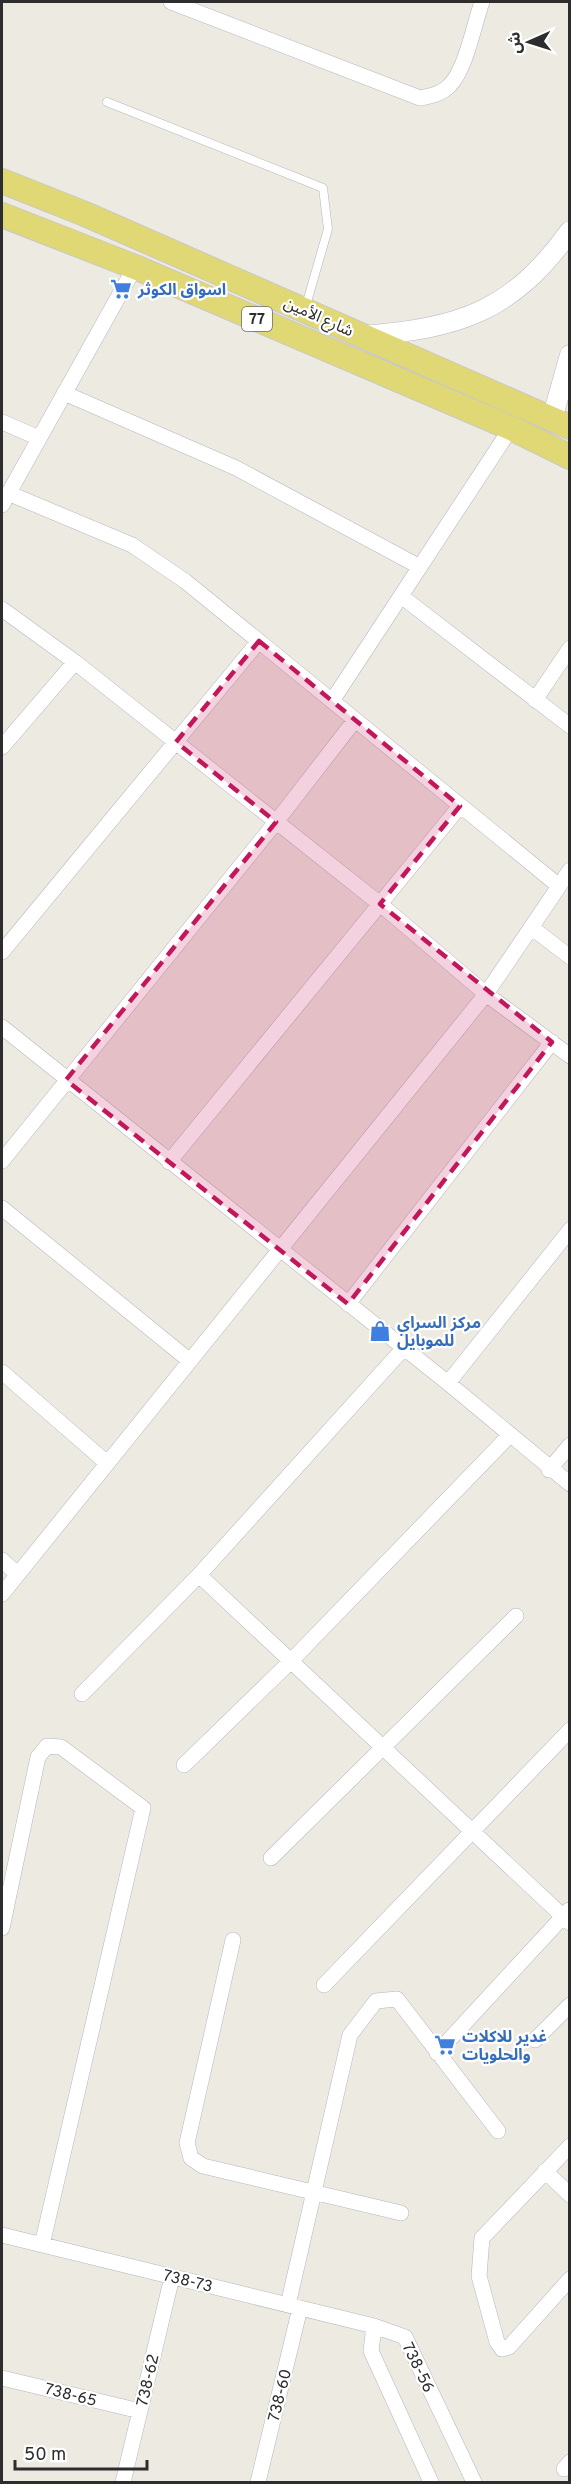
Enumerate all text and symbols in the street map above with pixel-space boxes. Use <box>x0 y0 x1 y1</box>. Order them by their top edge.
north arrow <box>499 12 559 72</box>
text: ش <box>505 31 527 54</box>
supermarket icon: اسواق الكوثر <box>109 277 133 301</box>
place label: اسواق الكوثر <box>137 281 226 301</box>
street label: شارع الأمين <box>280 294 356 343</box>
road number: 77 <box>242 307 272 331</box>
place label: مركز السراي للموبايل <box>397 1314 481 1352</box>
shop icon: مركز السراي للموبايل <box>368 1319 392 1343</box>
place label: غدير للاكلات والحلويات <box>462 2028 547 2066</box>
supermarket icon: غدير للاكلات والحلويات <box>433 2033 457 2057</box>
street label: 738-73 <box>160 2266 215 2298</box>
street label: 738-56 <box>397 2340 438 2396</box>
street label: 738-62 <box>133 2352 165 2409</box>
street label: 738-60 <box>265 2367 297 2424</box>
street label: 738-65 <box>42 2380 99 2412</box>
scale bar <box>15 2433 147 2471</box>
text: 50 m <box>24 2444 66 2467</box>

